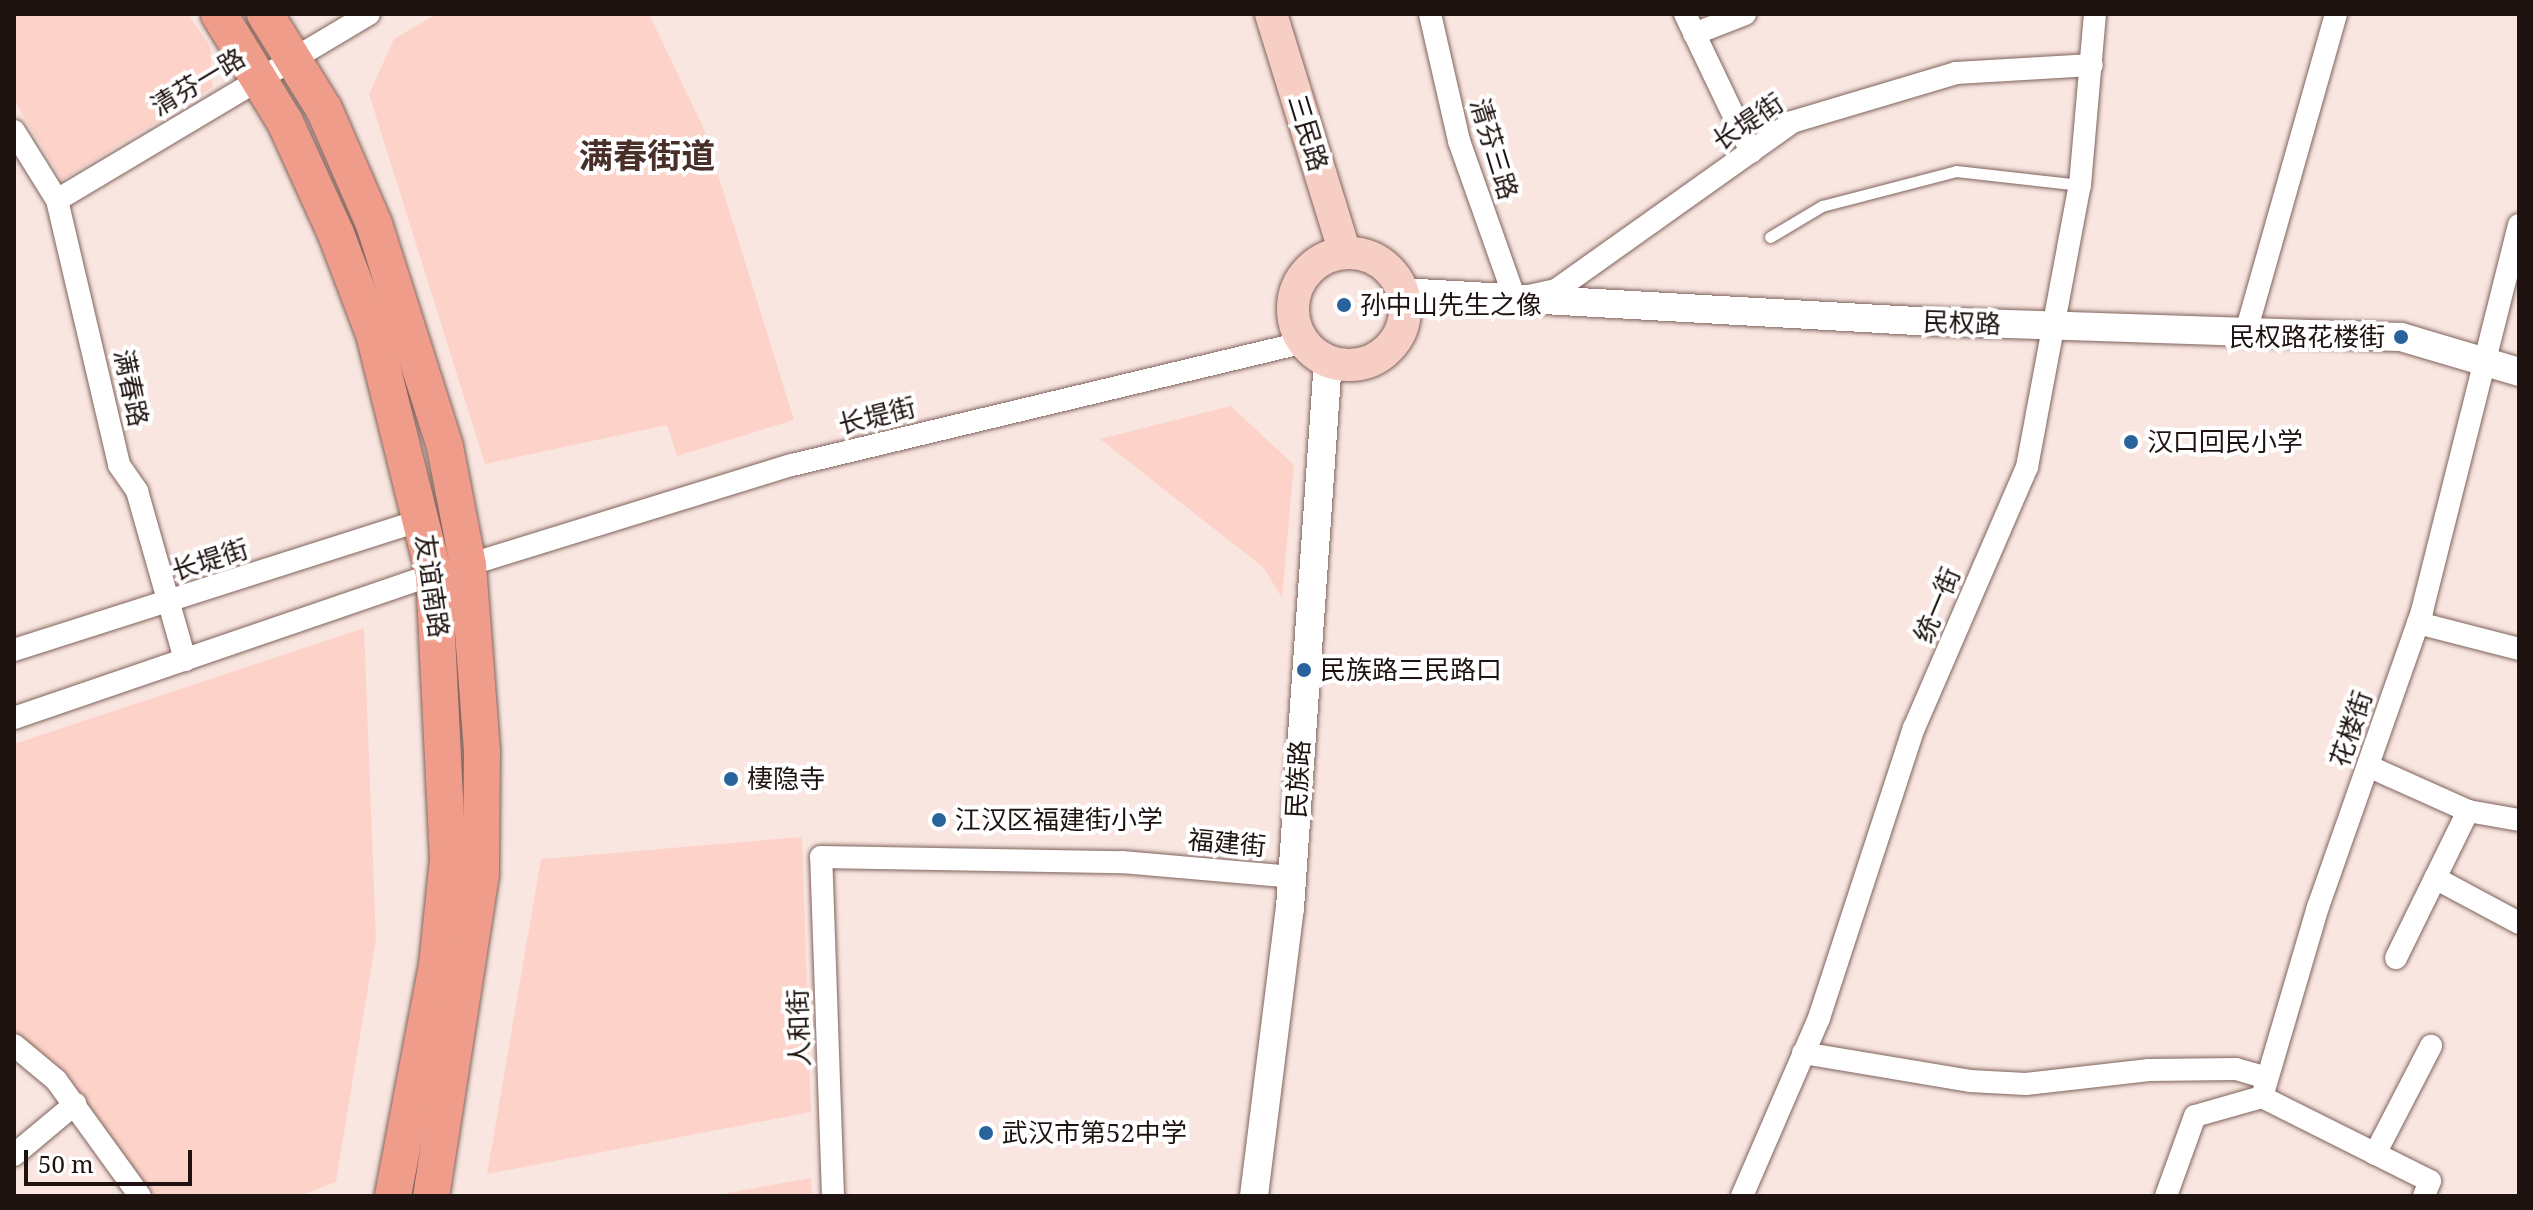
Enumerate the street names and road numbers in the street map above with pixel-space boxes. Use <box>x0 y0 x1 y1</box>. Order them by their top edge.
street label: 清芬一路 <box>145 42 251 122</box>
street label: 长堤街 <box>1707 87 1789 157</box>
street label: 三民路 <box>1282 91 1334 175</box>
street label: 清芬三路 <box>1464 95 1524 203</box>
street label: 民权路 <box>1922 306 2002 340</box>
street label: 满春路 <box>108 347 154 429</box>
street label: 长堤街 <box>835 391 919 441</box>
street label: 友谊南路 <box>409 532 455 640</box>
street label: 长堤街 <box>168 533 252 587</box>
street label: 统一街 <box>1907 563 1967 647</box>
street label: 花楼街 <box>2324 687 2378 771</box>
street label: 民族路 <box>1280 739 1316 819</box>
street label: 福建街 <box>1187 824 1267 862</box>
street label: 人和街 <box>782 988 816 1068</box>

